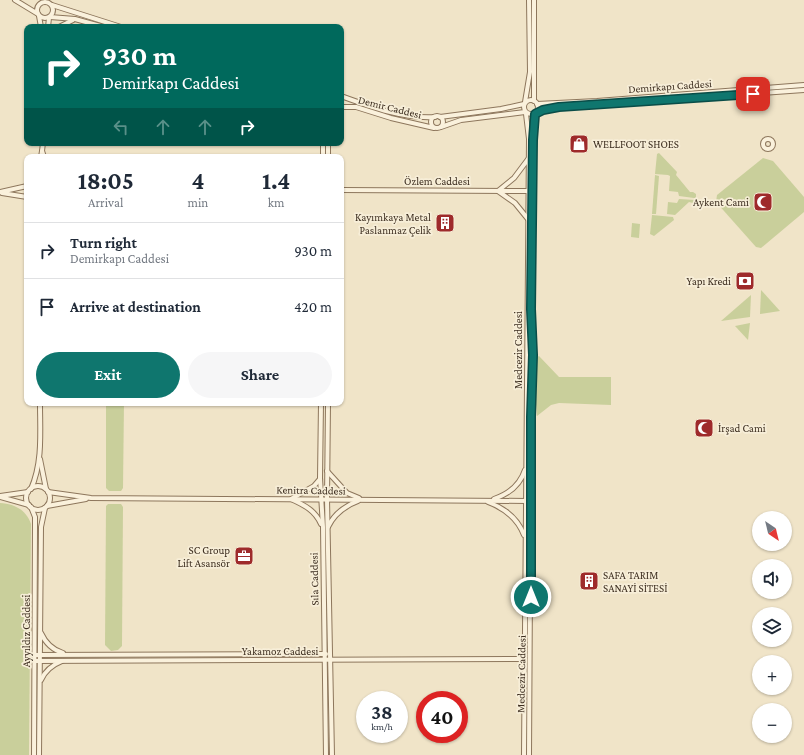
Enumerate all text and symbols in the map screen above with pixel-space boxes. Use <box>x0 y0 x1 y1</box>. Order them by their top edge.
icon: right <box>36 40 88 92</box>
text: 930 m <box>102 40 177 71</box>
text: Demirkapı Caddesi <box>102 73 239 93</box>
street label: Demirkapı Caddesi <box>628 77 712 96</box>
pin <box>736 77 770 111</box>
icon: arrive <box>742 83 764 105</box>
street label: Demir Caddesi <box>357 93 423 121</box>
icon: left <box>110 116 132 138</box>
icon: ahead <box>152 116 174 138</box>
icon: ahead <box>194 116 216 138</box>
icon: right <box>236 116 258 138</box>
shop icon: WELLFOOT SHOES <box>568 133 590 155</box>
place label: WELLFOOT SHOES <box>593 138 679 150</box>
text: 18:05 <box>78 167 134 194</box>
text: 4 <box>191 167 204 194</box>
text: 1.4 <box>262 167 290 194</box>
street label: Özlem Caddesi <box>404 175 470 187</box>
mosque icon: Aykent Cami <box>752 191 774 213</box>
text: Arrival <box>88 195 123 210</box>
text: min <box>187 195 208 210</box>
text: km <box>268 195 284 210</box>
place label: Aykent Cami <box>693 196 749 209</box>
place label: Kayımkaya Metal Paslanmaz Çelik <box>355 211 432 237</box>
building icon: Kayımkaya Metal Paslanmaz Çelik <box>434 212 456 234</box>
text: Turn right <box>70 235 137 251</box>
icon: right <box>36 240 58 262</box>
text: 930 m <box>294 243 332 259</box>
text: Demirkapı Caddesi <box>70 251 169 266</box>
bank icon: Yapı Kredi <box>734 270 756 292</box>
place label: Yapı Kredi <box>687 275 731 288</box>
icon: arrive <box>36 296 58 318</box>
text: Arrive at destination <box>70 299 201 315</box>
text: 420 m <box>294 299 332 315</box>
street label: Medcezir Caddesi <box>512 311 524 389</box>
button: Exit <box>36 352 180 398</box>
button: Share <box>188 352 332 398</box>
mosque icon: İrşad Cami <box>693 417 715 439</box>
place label: İrşad Cami <box>718 422 766 435</box>
street label: Kenitra Caddesi <box>276 483 346 497</box>
north arrow <box>752 511 792 551</box>
map controls <box>752 511 792 743</box>
place label: SC Group Lift Asansör <box>177 544 230 569</box>
office icon: SC Group Lift Asansör <box>233 545 255 567</box>
street label: Sıla Caddesi <box>308 552 320 606</box>
button: sound <box>752 559 792 599</box>
place label: SAFA TARIM SANAYİ SİTESİ <box>603 569 668 594</box>
building icon: SAFA TARIM SANAYİ SİTESİ <box>578 570 600 592</box>
position arrow <box>510 576 552 618</box>
street label: Ayyıldız Caddesi <box>20 595 33 667</box>
button: layers <box>752 607 792 647</box>
street label: Medcezir Caddesi <box>514 635 528 713</box>
street label: Yakamoz Caddesi <box>242 645 318 657</box>
button: + <box>752 655 792 695</box>
speed limit sign: 40 <box>416 691 468 743</box>
text: 38 <box>371 701 393 723</box>
button: − <box>752 703 792 743</box>
text: km/h <box>371 721 393 732</box>

